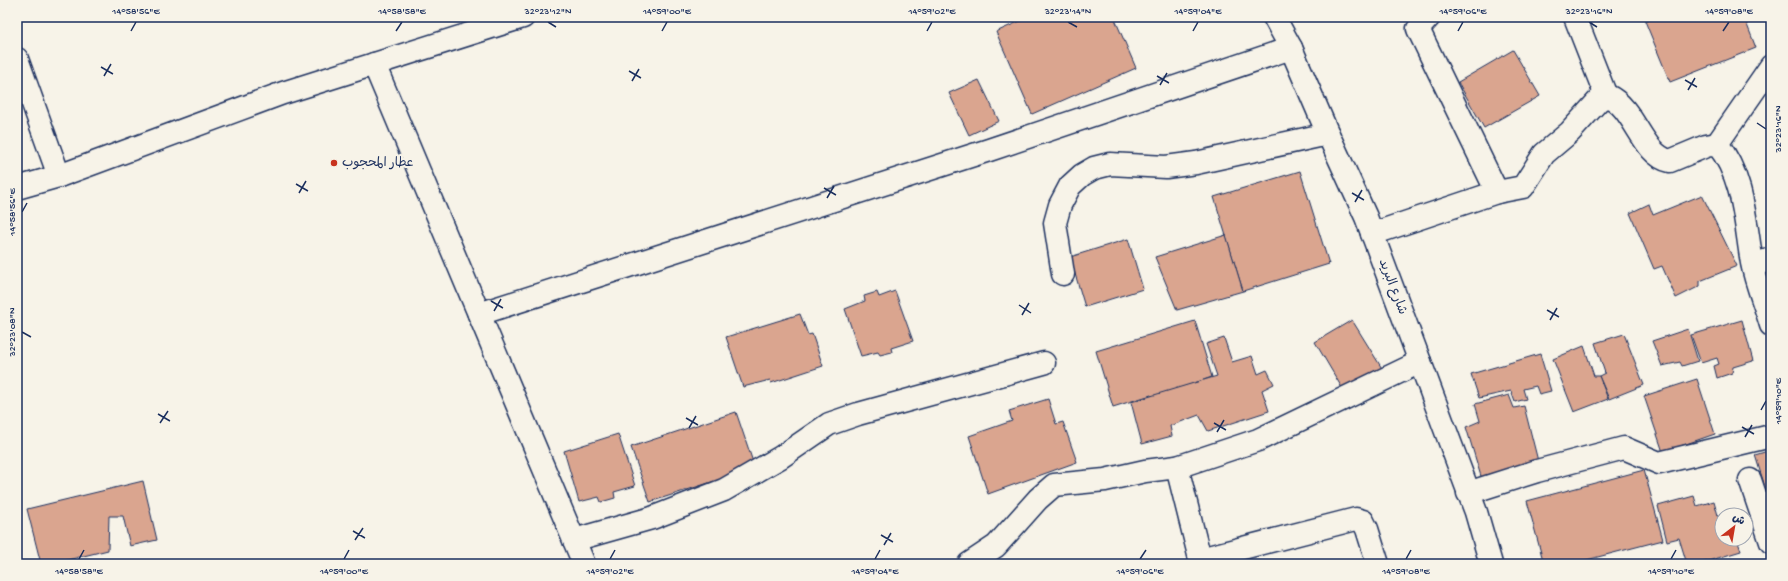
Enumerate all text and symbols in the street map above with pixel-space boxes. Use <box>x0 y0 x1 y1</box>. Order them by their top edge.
text: 14°58'56"E <box>111 6 160 18</box>
text: 14°58'58"E <box>377 6 427 18</box>
text: 32°23'12"N <box>524 6 572 18</box>
text: 14°59'00"E <box>642 6 692 18</box>
text: 14°59'02"E <box>907 6 956 18</box>
text: 32°23'14"N <box>1044 6 1092 18</box>
text: 14°59'04"E <box>1174 6 1222 18</box>
text: 14°59'06"E <box>1438 6 1487 18</box>
text: 32°23'16"N <box>1564 6 1613 18</box>
text: 14°59'08"E <box>1704 6 1754 18</box>
text: 32°23'16"N <box>1773 105 1785 154</box>
place label: عطار المحجوب <box>342 156 414 171</box>
marker: عطار المحجوب <box>329 158 339 168</box>
text: 14°58'56"E <box>7 188 19 237</box>
street label: شارع البريد <box>1375 257 1409 317</box>
text: 32°23'08"N <box>7 307 19 358</box>
text: 14°59'10"E <box>1773 377 1785 425</box>
north arrow <box>1714 507 1754 547</box>
text: ش <box>1730 512 1746 528</box>
text: 14°58'58"E <box>54 566 104 578</box>
text: 14°59'00"E <box>319 566 369 578</box>
text: 14°59'02"E <box>585 566 634 578</box>
text: 14°59'04"E <box>851 566 899 578</box>
text: 14°59'06"E <box>1115 566 1164 578</box>
text: 14°59'08"E <box>1381 566 1431 578</box>
text: 14°59'10"E <box>1647 566 1695 578</box>

